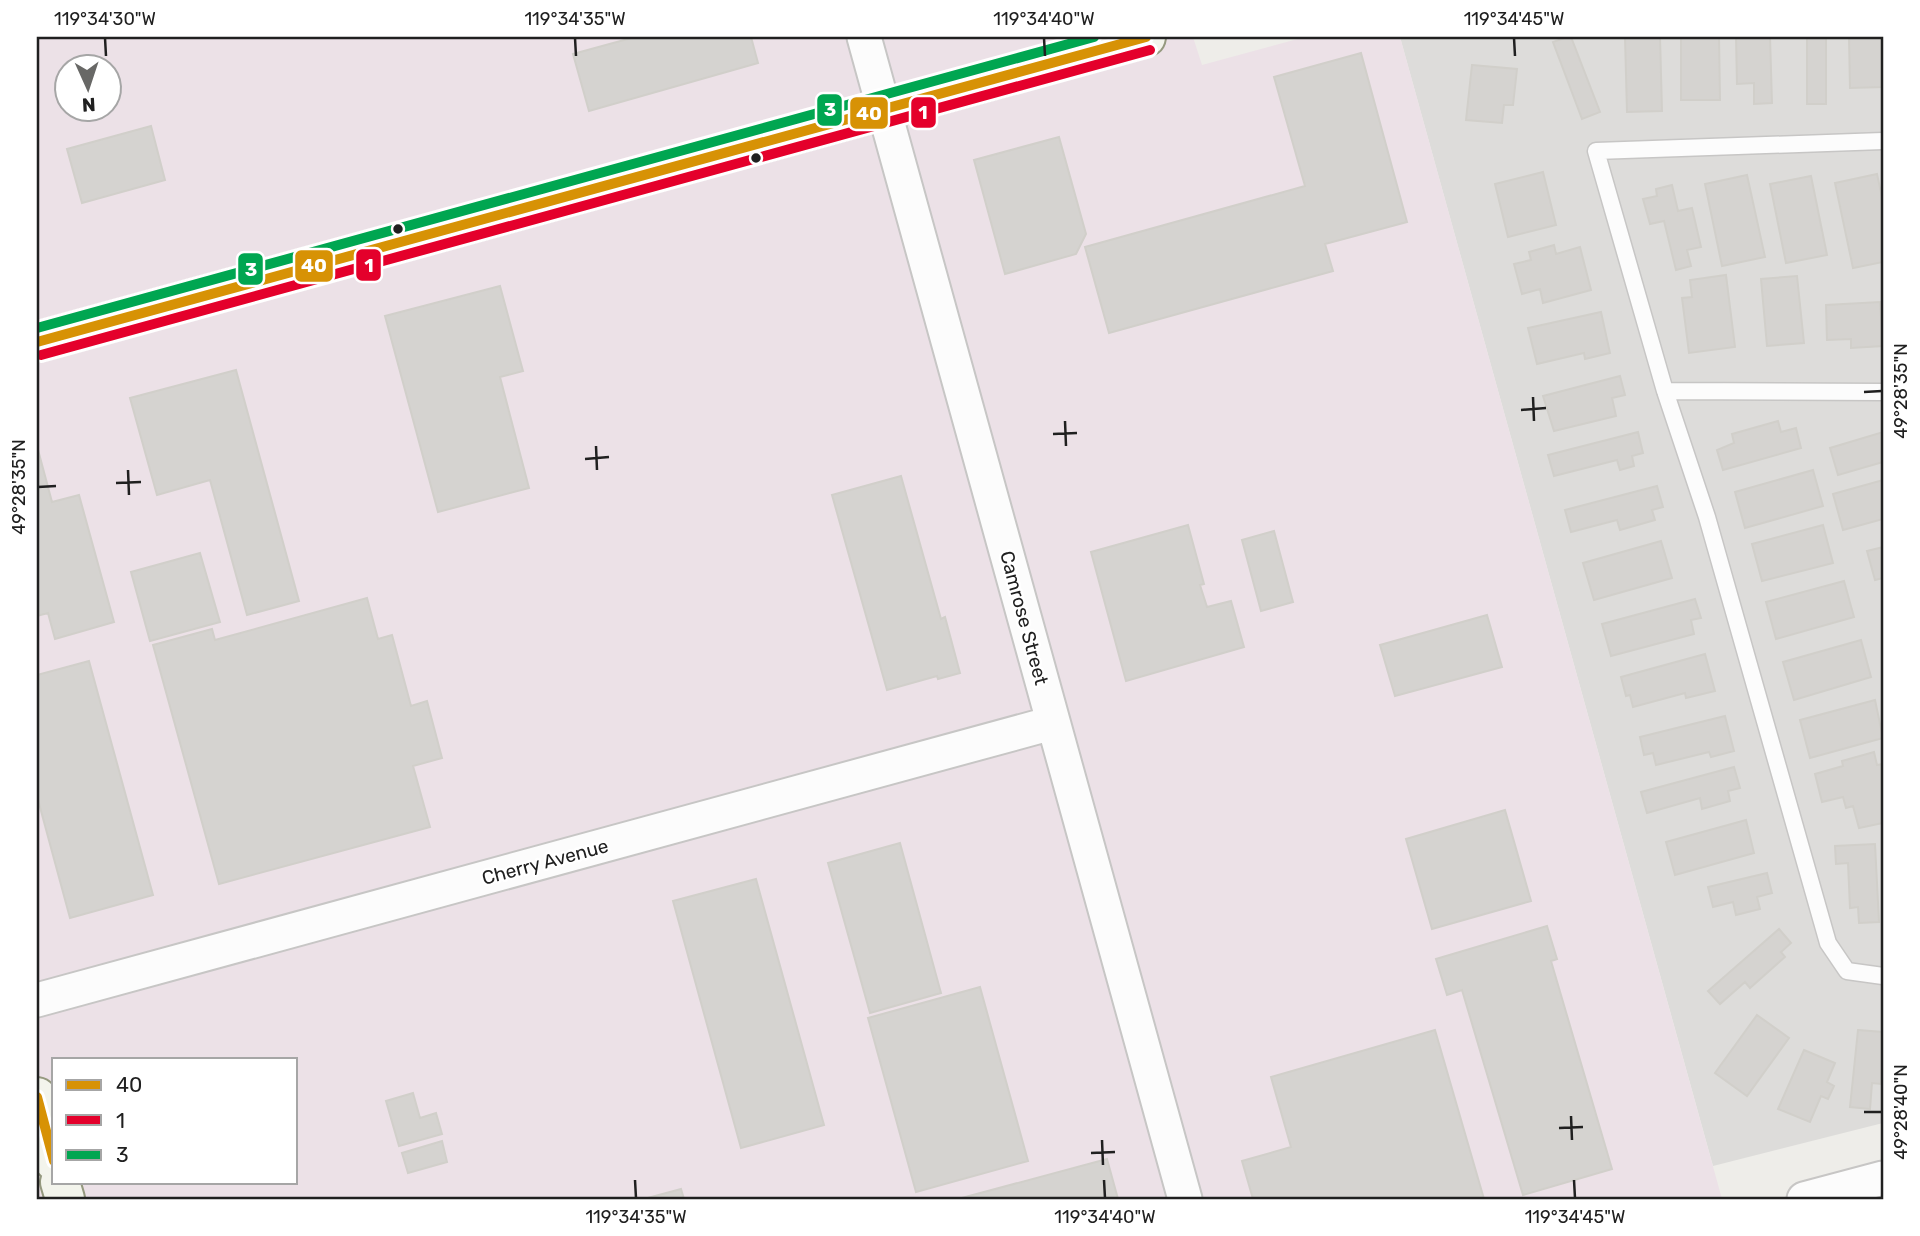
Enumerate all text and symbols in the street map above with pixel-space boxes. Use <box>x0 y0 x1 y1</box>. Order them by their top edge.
text: 119°34'30"W <box>54 8 156 30</box>
text: 119°34'35"W <box>524 8 626 30</box>
text: 119°34'40"W <box>993 8 1095 30</box>
text: 119°34'45"W <box>1464 8 1564 30</box>
north arrow <box>52 52 122 122</box>
text: N <box>81 93 96 116</box>
line badge: 3 <box>816 93 843 127</box>
line badge: 40 <box>849 96 889 130</box>
line badge: 1 <box>910 96 937 129</box>
text: 3 <box>824 98 836 121</box>
text: 1 <box>918 101 928 124</box>
text: 40 <box>856 102 882 125</box>
unlabelled marker <box>749 151 763 165</box>
unlabelled marker <box>391 222 405 236</box>
line badge: 1 <box>355 248 382 282</box>
line badge: 40 <box>294 249 334 283</box>
line badge: 3 <box>237 252 264 286</box>
text: 40 <box>301 254 327 277</box>
text: 1 <box>364 254 374 277</box>
text: 3 <box>245 258 257 281</box>
text: 49°28'35"N <box>1890 343 1912 439</box>
text: 49°28'35"N <box>8 439 30 535</box>
street label: Camrose Street <box>995 548 1053 688</box>
street label: Cherry Avenue <box>479 834 611 890</box>
legend <box>52 1058 298 1184</box>
text: 49°28'40"N <box>1890 1064 1912 1160</box>
text: 40 <box>116 1072 142 1097</box>
text: 1 <box>116 1108 125 1133</box>
text: 3 <box>116 1142 129 1167</box>
text: 119°34'35"W <box>585 1206 687 1228</box>
text: 119°34'40"W <box>1054 1206 1156 1228</box>
text: 119°34'45"W <box>1525 1206 1625 1228</box>

